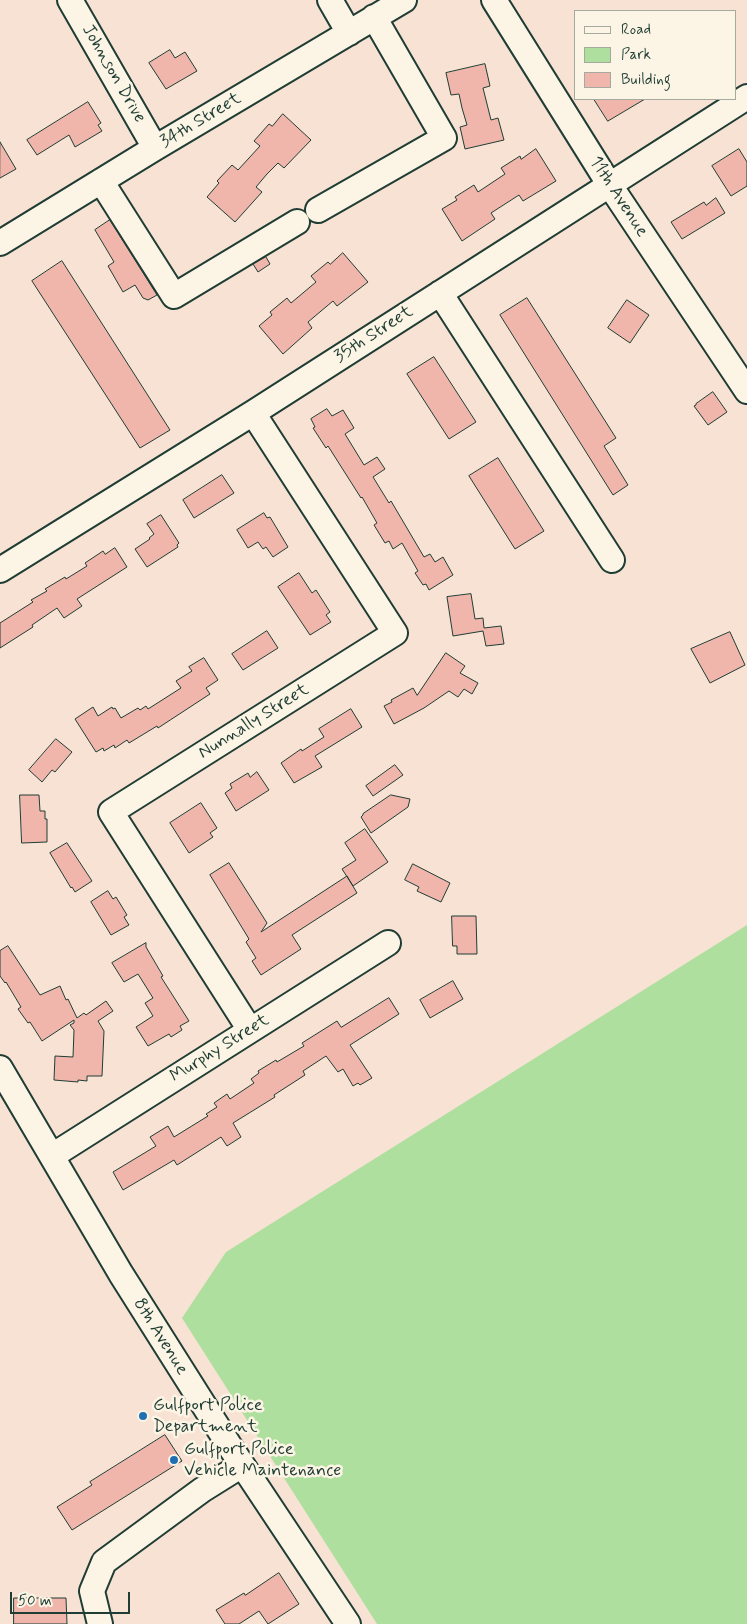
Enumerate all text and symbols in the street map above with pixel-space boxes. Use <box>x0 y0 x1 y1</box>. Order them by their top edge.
legend <box>574 10 737 100</box>
text: Road <box>621 20 651 40</box>
street label: Johnson Drive <box>76 21 150 127</box>
text: Park <box>621 45 651 65</box>
text: Building <box>621 70 671 90</box>
street label: 34th Street <box>157 88 245 154</box>
street label: 11th Avenue <box>584 152 652 242</box>
street label: 35th Street <box>331 302 417 368</box>
street label: Nunnally Street <box>195 679 313 765</box>
street label: Murphy Street <box>166 1010 274 1088</box>
street label: 8th Avenue <box>128 1295 192 1379</box>
place label: Gulfport Police Department <box>153 1395 263 1438</box>
marker: Gulfport Police Department <box>137 1410 149 1422</box>
place label: Gulfport Police Vehicle Maintenance <box>184 1439 341 1482</box>
marker: Gulfport Police Vehicle Maintenance <box>168 1454 180 1466</box>
scale bar <box>12 1582 132 1614</box>
text: 50 m <box>18 1591 52 1611</box>

